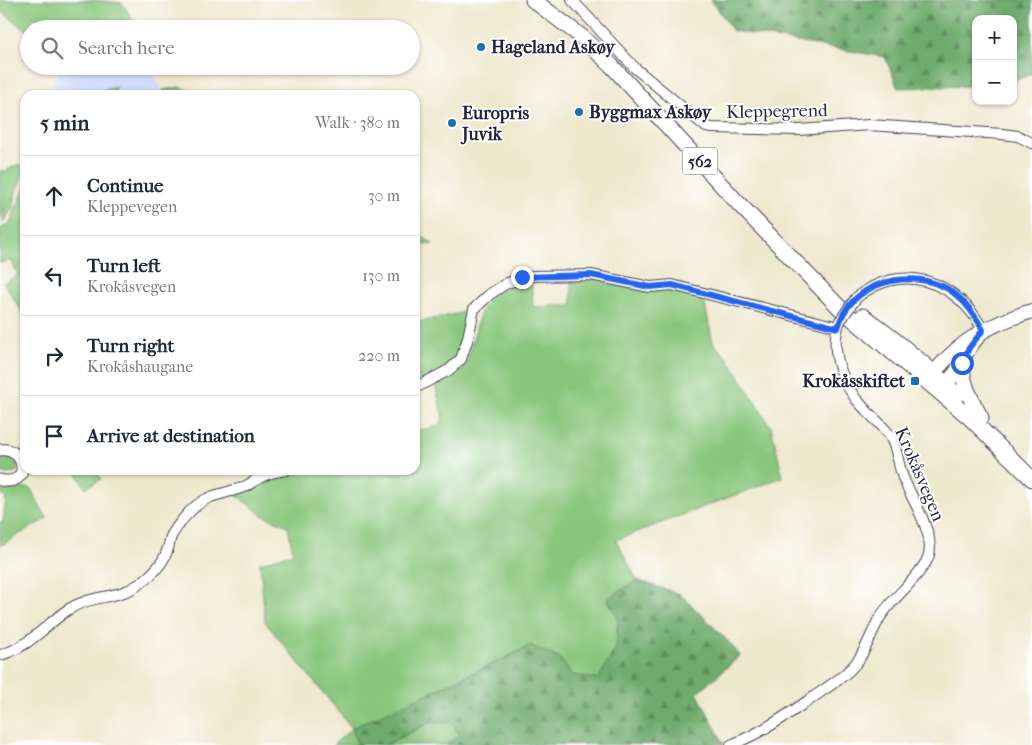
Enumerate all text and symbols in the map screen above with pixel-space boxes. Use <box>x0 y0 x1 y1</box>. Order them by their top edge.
map controls <box>972 15 1017 105</box>
button: + <box>972 15 1017 60</box>
search box <box>20 20 420 75</box>
icon: search <box>38 34 66 62</box>
text: Search here <box>78 37 174 59</box>
place label: Hageland Askøy <box>491 37 616 58</box>
marker: Hageland Askøy <box>475 41 487 53</box>
button: − <box>972 60 1017 105</box>
street label: Kleppegrend <box>726 100 828 123</box>
place label: Byggmax Askøy <box>589 102 713 123</box>
place label: Europris Juvik <box>460 103 529 145</box>
marker: Byggmax Askøy <box>573 106 585 118</box>
text: 5 min <box>40 111 89 135</box>
text: Walk · 380 m <box>315 113 400 132</box>
marker: Europris Juvik <box>446 117 458 129</box>
road number: 562 <box>682 148 718 175</box>
text: Continue <box>87 175 163 197</box>
icon: ahead <box>40 182 68 210</box>
text: 30 m <box>368 186 400 205</box>
text: Kleppevegen <box>87 197 177 216</box>
text: Turn left <box>87 255 161 277</box>
icon: left <box>40 262 68 290</box>
text: 130 m <box>362 266 400 285</box>
route end <box>511 266 534 289</box>
text: Krokåsvegen <box>87 277 176 296</box>
text: Turn right <box>87 335 174 357</box>
icon: right <box>40 342 68 370</box>
text: 220 m <box>358 346 400 365</box>
route start <box>951 352 974 375</box>
text: Krokåshaugane <box>87 357 193 376</box>
place label: Krokåsskiftet <box>802 371 906 392</box>
marker: Krokåsskiftet <box>909 375 921 387</box>
icon: arrive <box>40 422 68 450</box>
street label: Krokåsvegen <box>890 424 949 525</box>
text: Arrive at destination <box>87 425 255 447</box>

